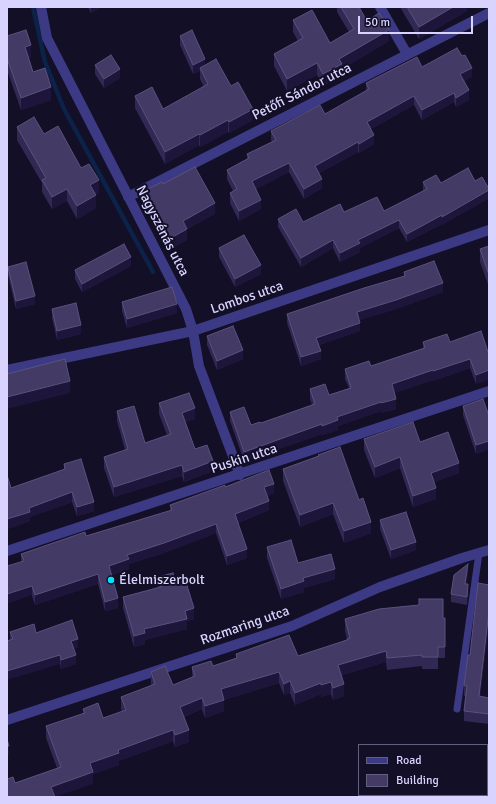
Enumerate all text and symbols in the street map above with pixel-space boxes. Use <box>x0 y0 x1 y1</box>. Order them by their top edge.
scale bar <box>360 8 475 34</box>
text: 50 m <box>365 15 390 30</box>
street label: Petőfi Sándor utca <box>249 60 355 124</box>
street label: Nagyszénás utca <box>132 183 192 279</box>
street label: Lombos utca <box>209 278 285 318</box>
street label: Puskin utca <box>209 440 279 478</box>
place label: Élelmiszerbolt <box>119 572 205 588</box>
marker: Élelmiszerbolt <box>106 575 116 585</box>
street label: Rozmaring utca <box>198 603 292 649</box>
legend <box>358 744 488 796</box>
text: Road <box>396 753 422 768</box>
text: Building <box>396 773 439 788</box>

